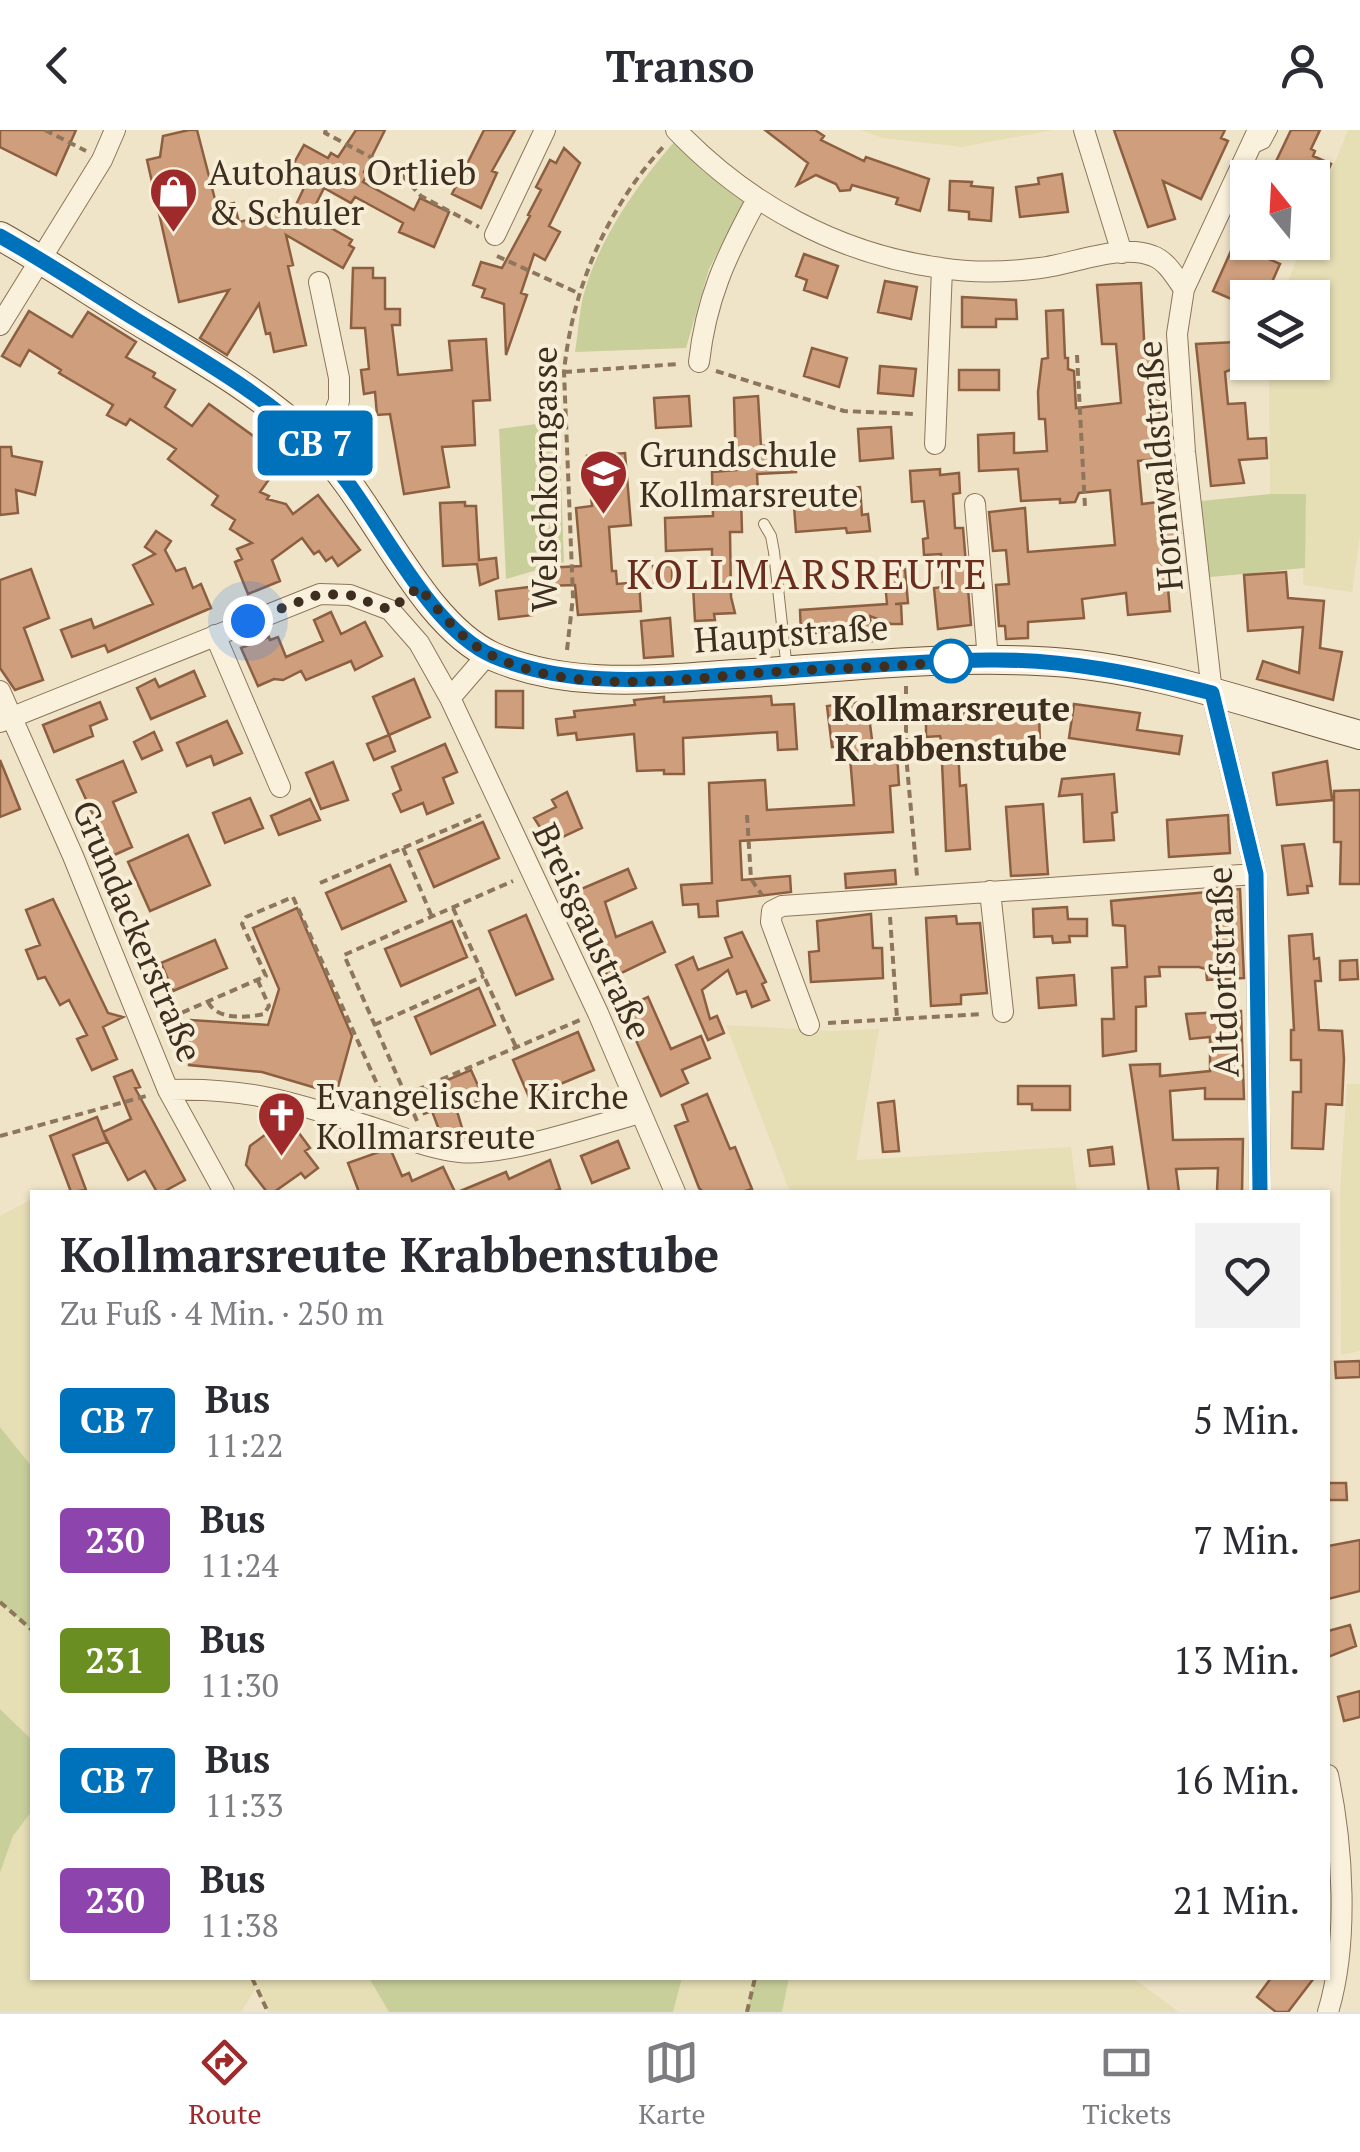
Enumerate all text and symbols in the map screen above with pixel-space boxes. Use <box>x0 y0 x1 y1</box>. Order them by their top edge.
text: Transo <box>605 35 755 95</box>
icon: back <box>30 38 85 93</box>
icon: person <box>1275 38 1330 93</box>
place label: Autohaus Ortlieb & Schuler <box>208 149 476 235</box>
north arrow <box>1230 160 1330 260</box>
map controls <box>1230 160 1330 380</box>
shop icon: Autohaus Ortlieb & Schuler <box>147 166 199 234</box>
button: layers <box>1230 280 1330 380</box>
street label: Hornwaldstraße <box>1125 339 1193 593</box>
street label: Welschkorngasse <box>521 346 567 612</box>
line badge: CB 7 <box>245 410 385 476</box>
text: CB 7 <box>278 420 352 466</box>
place label: Grundschule Kollmarsreute <box>639 431 859 517</box>
school or university icon: Grundschule Kollmarsreute <box>578 448 630 516</box>
district label: KOLLMARSREUTE <box>626 547 990 600</box>
your location <box>223 596 273 646</box>
street label: Hauptstraße <box>692 603 890 663</box>
marker: Kollmarsreute Krabbenstube <box>930 640 972 682</box>
place label: Kollmarsreute Krabbenstube <box>832 685 1070 771</box>
street label: Grundackerstraße <box>62 793 214 1069</box>
street label: Breisgaustraße <box>523 815 663 1047</box>
street label: Altdorfstraße <box>1195 866 1249 1078</box>
place label: Evangelische Kirche Kollmarsreute <box>316 1073 629 1159</box>
church icon: Evangelische Kirche Kollmarsreute <box>255 1090 307 1158</box>
text: Kollmarsreute Krabbenstube <box>60 1222 719 1286</box>
button: heart <box>1195 1223 1300 1328</box>
text: Zu Fuß · 4 Min. · 250 m <box>60 1292 384 1334</box>
text: Bus <box>205 1374 270 1424</box>
text: 5 Min. <box>1193 1395 1300 1445</box>
text: CB 7 <box>80 1397 155 1443</box>
text: 11:22 <box>205 1424 283 1466</box>
text: Bus <box>200 1494 265 1544</box>
text: 7 Min. <box>1193 1515 1300 1565</box>
text: 230 <box>85 1517 145 1563</box>
text: 11:24 <box>200 1544 279 1586</box>
text: Bus <box>200 1614 265 1664</box>
text: 13 Min. <box>1173 1635 1300 1685</box>
text: 231 <box>85 1637 145 1683</box>
text: 11:30 <box>200 1664 279 1706</box>
text: Bus <box>205 1734 270 1784</box>
text: 16 Min. <box>1173 1755 1300 1805</box>
text: CB 7 <box>80 1757 155 1803</box>
text: 11:33 <box>205 1784 283 1826</box>
text: Bus <box>200 1854 265 1904</box>
text: 21 Min. <box>1173 1875 1300 1925</box>
text: 230 <box>85 1877 145 1923</box>
text: 11:38 <box>200 1904 279 1946</box>
tab: Route <box>188 2035 262 2132</box>
tab: Karte <box>638 2035 706 2132</box>
tab: Tickets <box>1082 2035 1172 2132</box>

